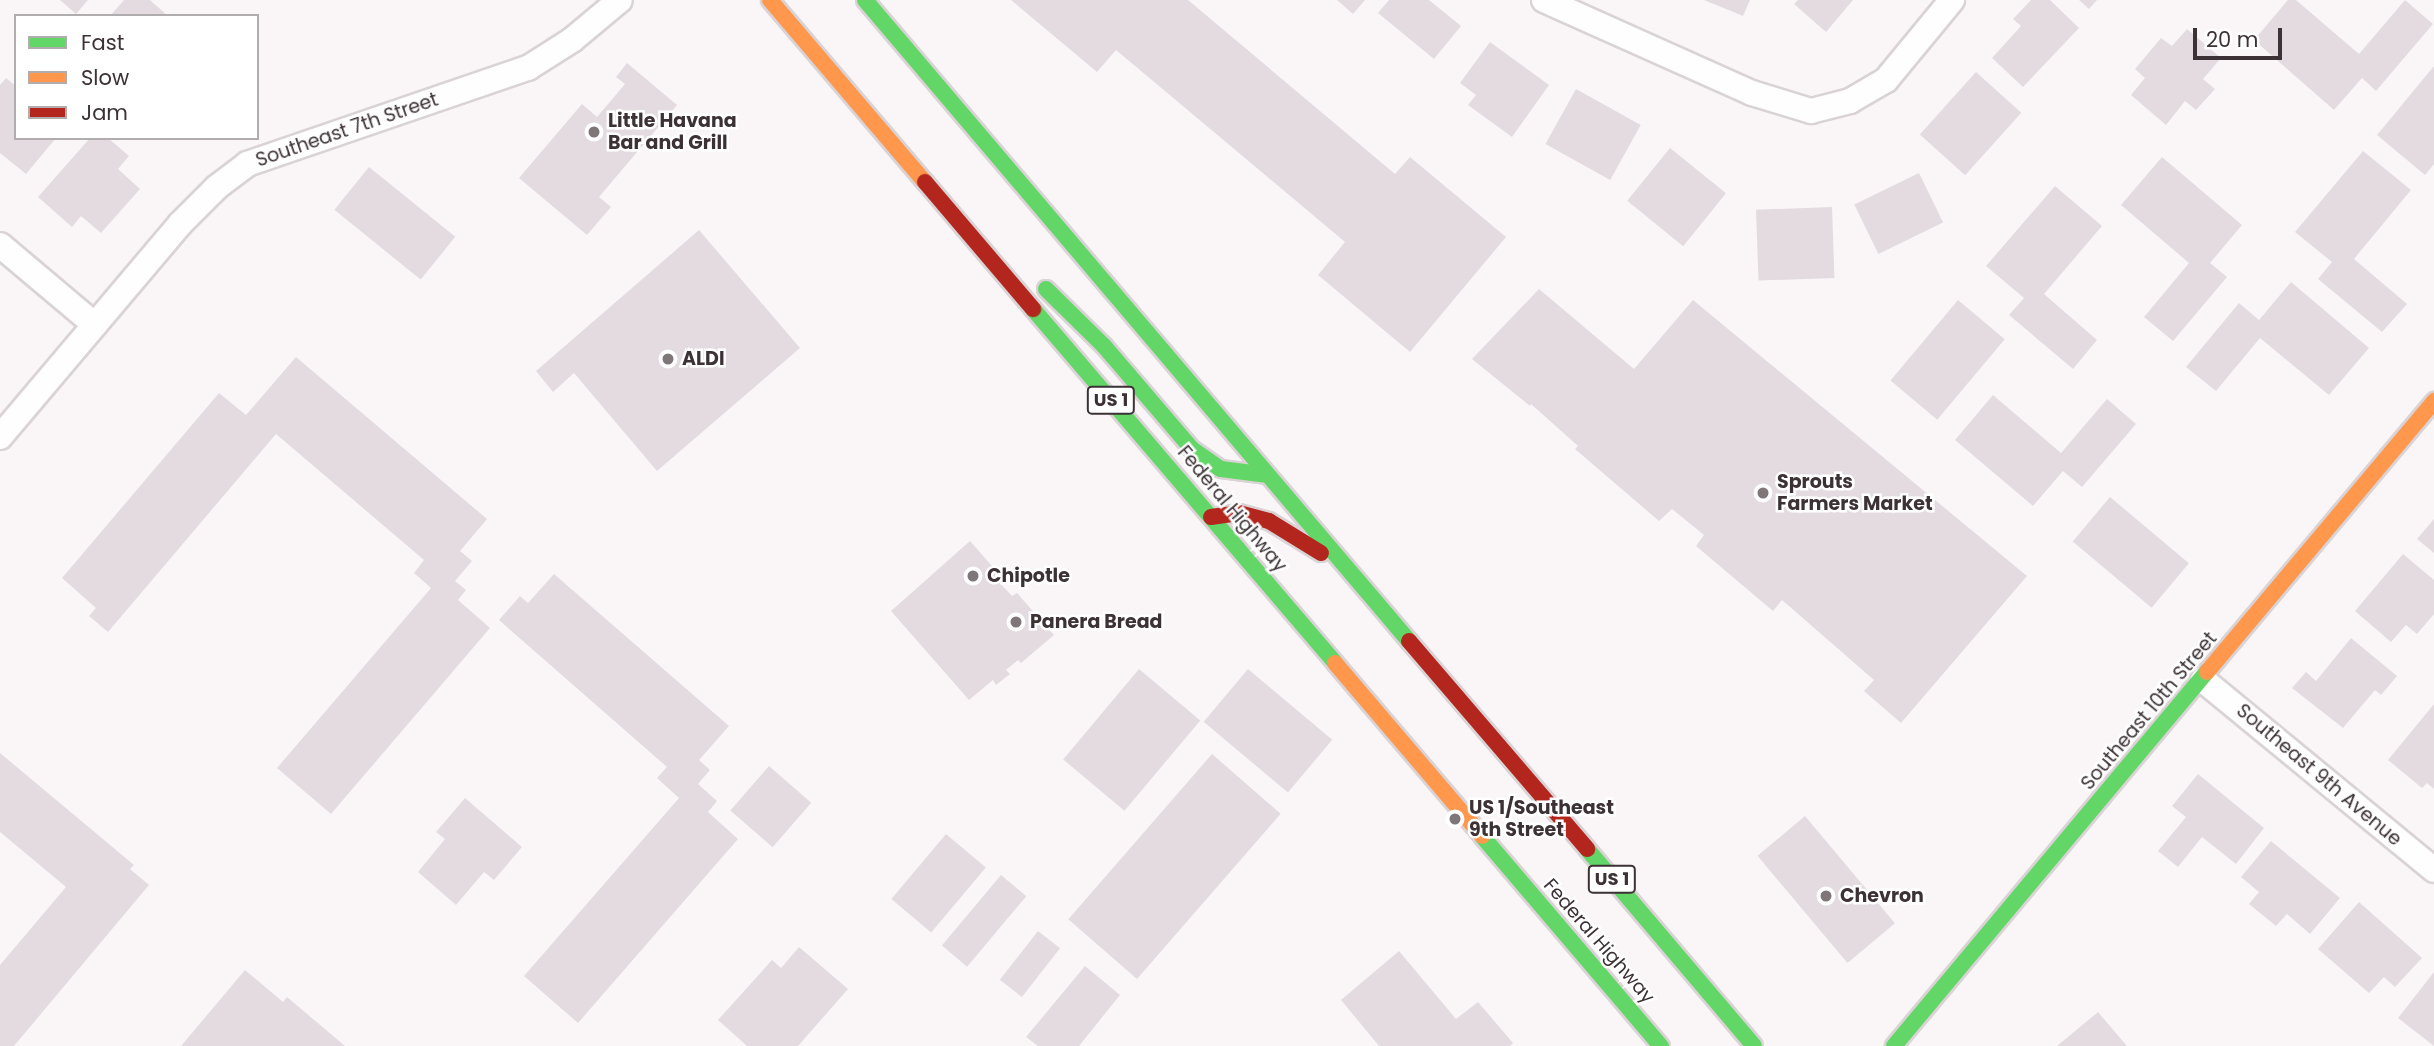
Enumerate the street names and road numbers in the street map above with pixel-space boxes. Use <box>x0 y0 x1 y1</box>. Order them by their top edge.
street label: Southeast 7th Street <box>253 88 441 172</box>
road number: US 1 <box>1086 386 1136 414</box>
street label: Federal Highway <box>1173 441 1291 577</box>
street label: Southeast 10th Street <box>2076 627 2222 795</box>
street label: Southeast 9th Avenue <box>2232 699 2406 851</box>
road number: US 1 <box>1588 864 1636 894</box>
street label: Federal Highway <box>1539 874 1659 1008</box>

